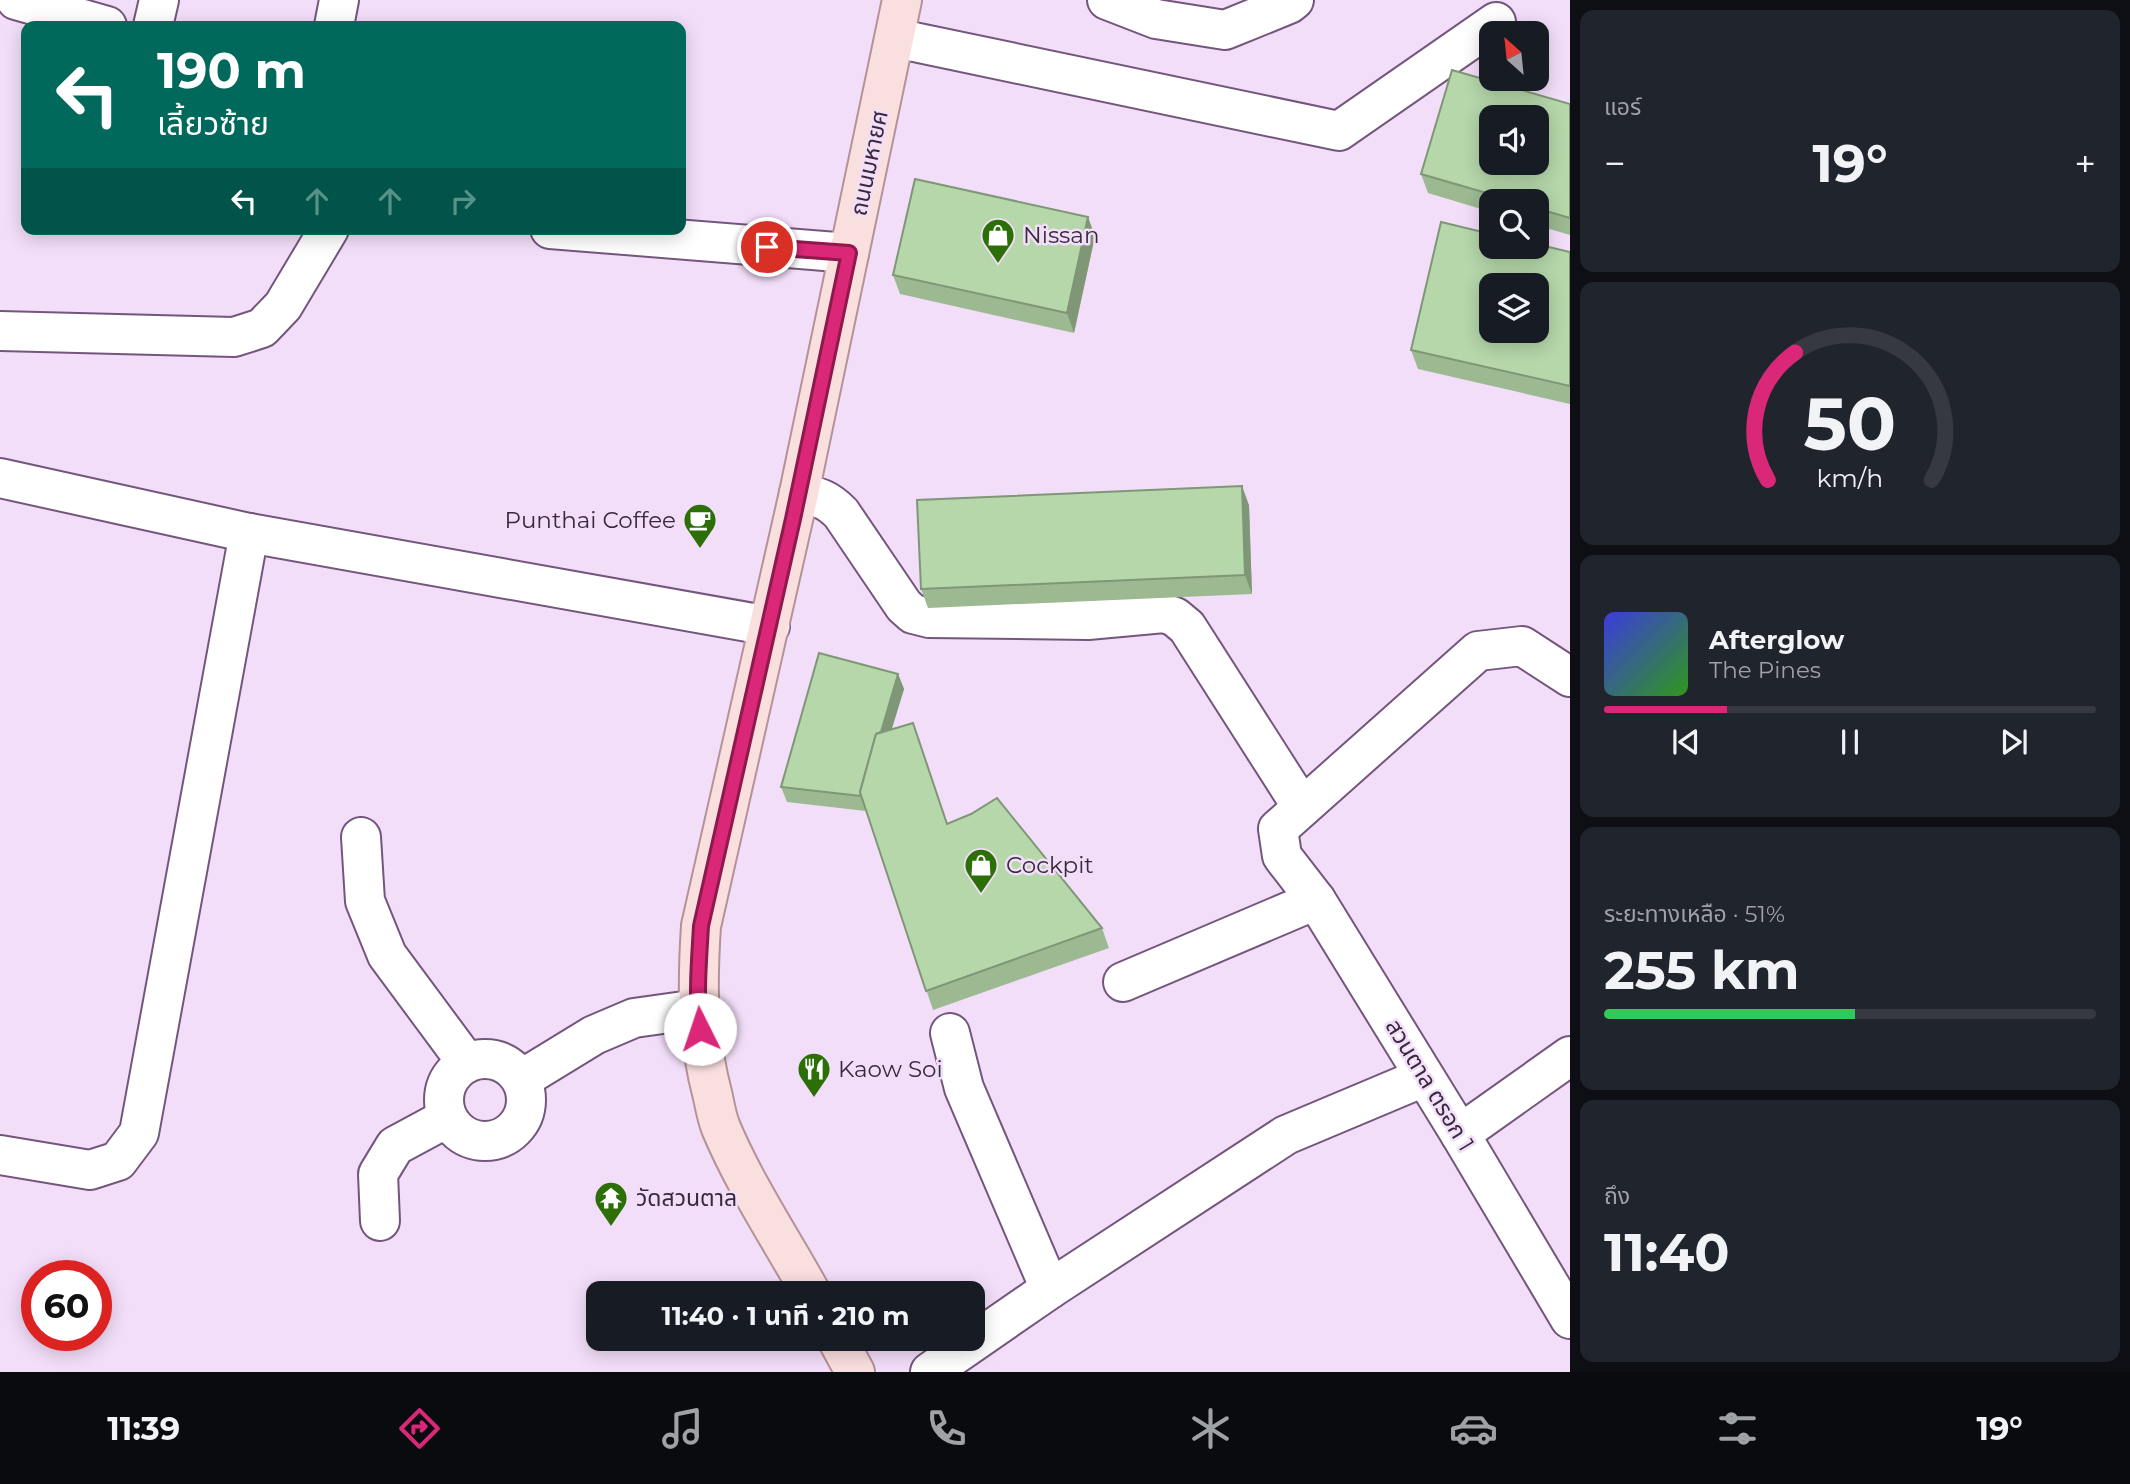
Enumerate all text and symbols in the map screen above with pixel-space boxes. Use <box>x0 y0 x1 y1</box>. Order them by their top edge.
north arrow <box>1479 21 1549 91</box>
map controls <box>1479 21 1549 343</box>
text: 190 m <box>157 41 306 100</box>
icon: left <box>42 49 133 140</box>
text: แอร์ <box>1604 93 1641 121</box>
text: เลี้ยวซ้าย <box>157 104 269 143</box>
button: sound <box>1479 105 1549 175</box>
street label: ถนนมหายศ <box>844 108 894 218</box>
text: 19° <box>1812 132 1888 195</box>
text: − <box>1604 140 1626 187</box>
text: + <box>2074 140 2096 187</box>
icon: left <box>225 182 263 220</box>
icon: ahead <box>298 182 336 220</box>
icon: ahead <box>371 182 409 220</box>
icon: right <box>444 182 482 220</box>
button: search <box>1479 189 1549 259</box>
shop icon: Nissan <box>979 216 1017 265</box>
pin <box>737 217 797 277</box>
place label: Nissan <box>1023 221 1099 249</box>
icon: arrive <box>748 228 786 266</box>
button: layers <box>1479 273 1549 343</box>
text: 50 <box>1804 380 1896 468</box>
text: km/h <box>1817 462 1883 492</box>
cafe icon: Punthai Coffee <box>681 501 719 550</box>
place label: Punthai Coffee <box>504 506 676 534</box>
text: Afterglow <box>1709 624 1844 656</box>
text: The Pines <box>1709 656 1821 684</box>
icon: previous <box>1667 723 1705 761</box>
icon: pause <box>1831 723 1869 761</box>
icon: next <box>1995 723 2033 761</box>
shop icon: Cockpit <box>962 846 1000 895</box>
place label: Cockpit <box>1006 851 1093 879</box>
text: ระยะทางเหลือ · 51% <box>1604 900 1785 928</box>
text: 255 km <box>1604 939 1799 1002</box>
position arrow <box>663 992 737 1066</box>
street label: สวนตาล ตรอก 1 <box>1380 1014 1480 1156</box>
restaurant icon: Kaow Soi <box>795 1050 833 1099</box>
place label: Kaow Soi <box>838 1055 943 1083</box>
temple icon: วัดสวนตาล <box>592 1179 630 1228</box>
text: ถึง <box>1604 1182 1630 1210</box>
place label: วัดสวนตาล <box>636 1184 737 1212</box>
text: 11:40 <box>1604 1221 1730 1284</box>
speed limit sign: 60 <box>21 1260 112 1351</box>
text: 11:40 · 1 นาที · 210 m <box>661 1300 910 1332</box>
icon: directions <box>395 1404 444 1453</box>
icon: music <box>658 1404 707 1453</box>
icon: phone <box>922 1404 971 1453</box>
icon: climate <box>1186 1404 1235 1453</box>
icon: car <box>1449 1404 1498 1453</box>
icon: filters <box>1713 1404 1762 1453</box>
text: 11:39 <box>107 1409 180 1448</box>
text: 19° <box>1976 1409 2023 1448</box>

